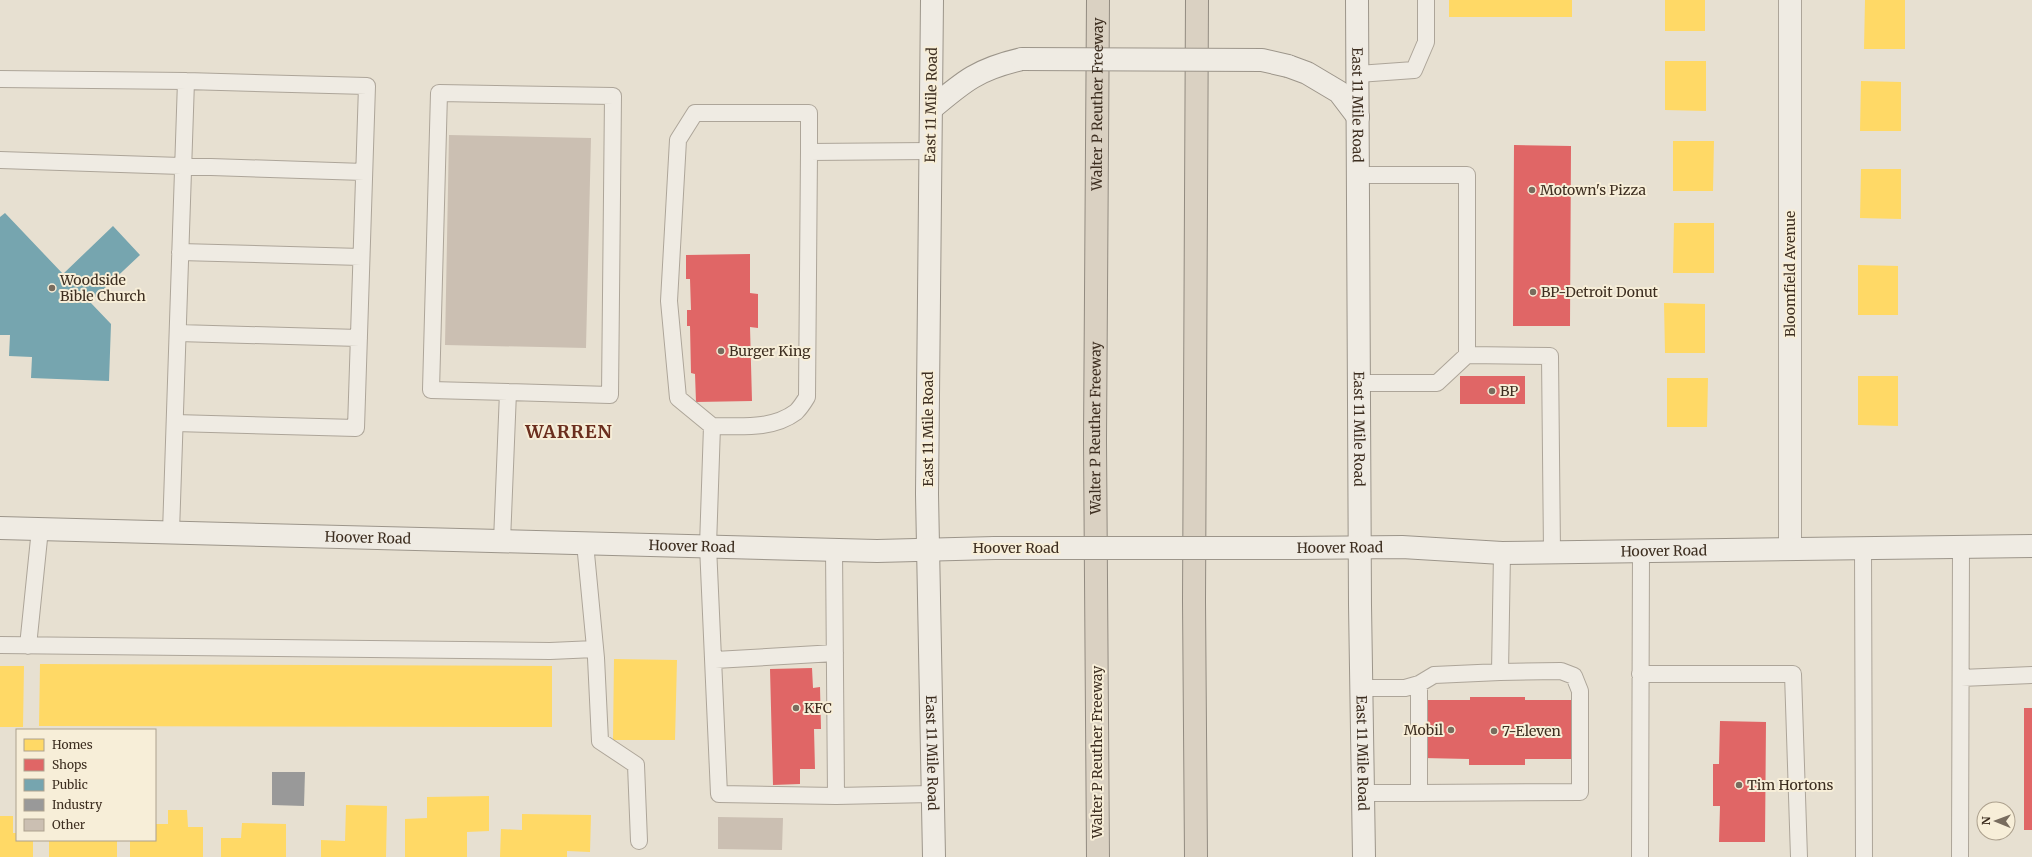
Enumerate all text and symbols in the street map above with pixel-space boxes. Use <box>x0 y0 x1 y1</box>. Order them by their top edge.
street label: Walter P Reuther Freeway <box>1088 17 1107 192</box>
street label: East 11 Mile Road <box>921 47 941 163</box>
street label: East 11 Mile Road <box>1348 47 1367 163</box>
place label: Motown's Pizza <box>1540 181 1646 199</box>
marker: Motown's Pizza <box>1527 185 1537 195</box>
street label: Bloomfield Avenue <box>1781 211 1799 337</box>
place label: Woodside Bible Church <box>59 271 146 305</box>
marker: Woodside Bible Church <box>47 283 57 293</box>
place label: BP-Detroit Donut <box>1541 283 1659 301</box>
marker: BP-Detroit Donut <box>1528 287 1538 297</box>
street label: Walter P Reuther Freeway <box>1086 341 1105 516</box>
place label: Burger King <box>729 342 811 360</box>
marker: Burger King <box>716 346 726 356</box>
street label: East 11 Mile Road <box>919 371 937 487</box>
street label: East 11 Mile Road <box>1350 371 1368 487</box>
place label: BP <box>1500 382 1518 400</box>
marker: BP <box>1487 386 1497 396</box>
district label: WARREN <box>524 420 613 443</box>
street label: Hoover Road <box>324 528 412 548</box>
street label: Hoover Road <box>648 536 736 556</box>
street label: Hoover Road <box>1297 538 1384 557</box>
street label: Hoover Road <box>973 539 1060 557</box>
street label: Hoover Road <box>1620 541 1708 560</box>
street label: Walter P Reuther Freeway <box>1088 665 1106 839</box>
street label: East 11 Mile Road <box>922 695 942 811</box>
street label: East 11 Mile Road <box>1352 695 1372 811</box>
place label: KFC <box>804 699 832 717</box>
marker: KFC <box>791 703 801 713</box>
place label: Mobil <box>1404 721 1444 739</box>
place label: 7-Eleven <box>1502 722 1561 740</box>
marker: Mobil <box>1446 725 1456 735</box>
marker: 7-Eleven <box>1489 726 1499 736</box>
legend <box>16 729 156 841</box>
text: Homes <box>52 737 93 752</box>
text: Shops <box>52 757 87 772</box>
place label: Tim Hortons <box>1747 776 1834 794</box>
text: Public <box>52 777 88 792</box>
marker: Tim Hortons <box>1734 780 1744 790</box>
text: Industry <box>52 797 102 812</box>
north arrow <box>1976 801 2016 841</box>
text: N <box>1979 816 1993 825</box>
text: Other <box>52 817 86 832</box>

